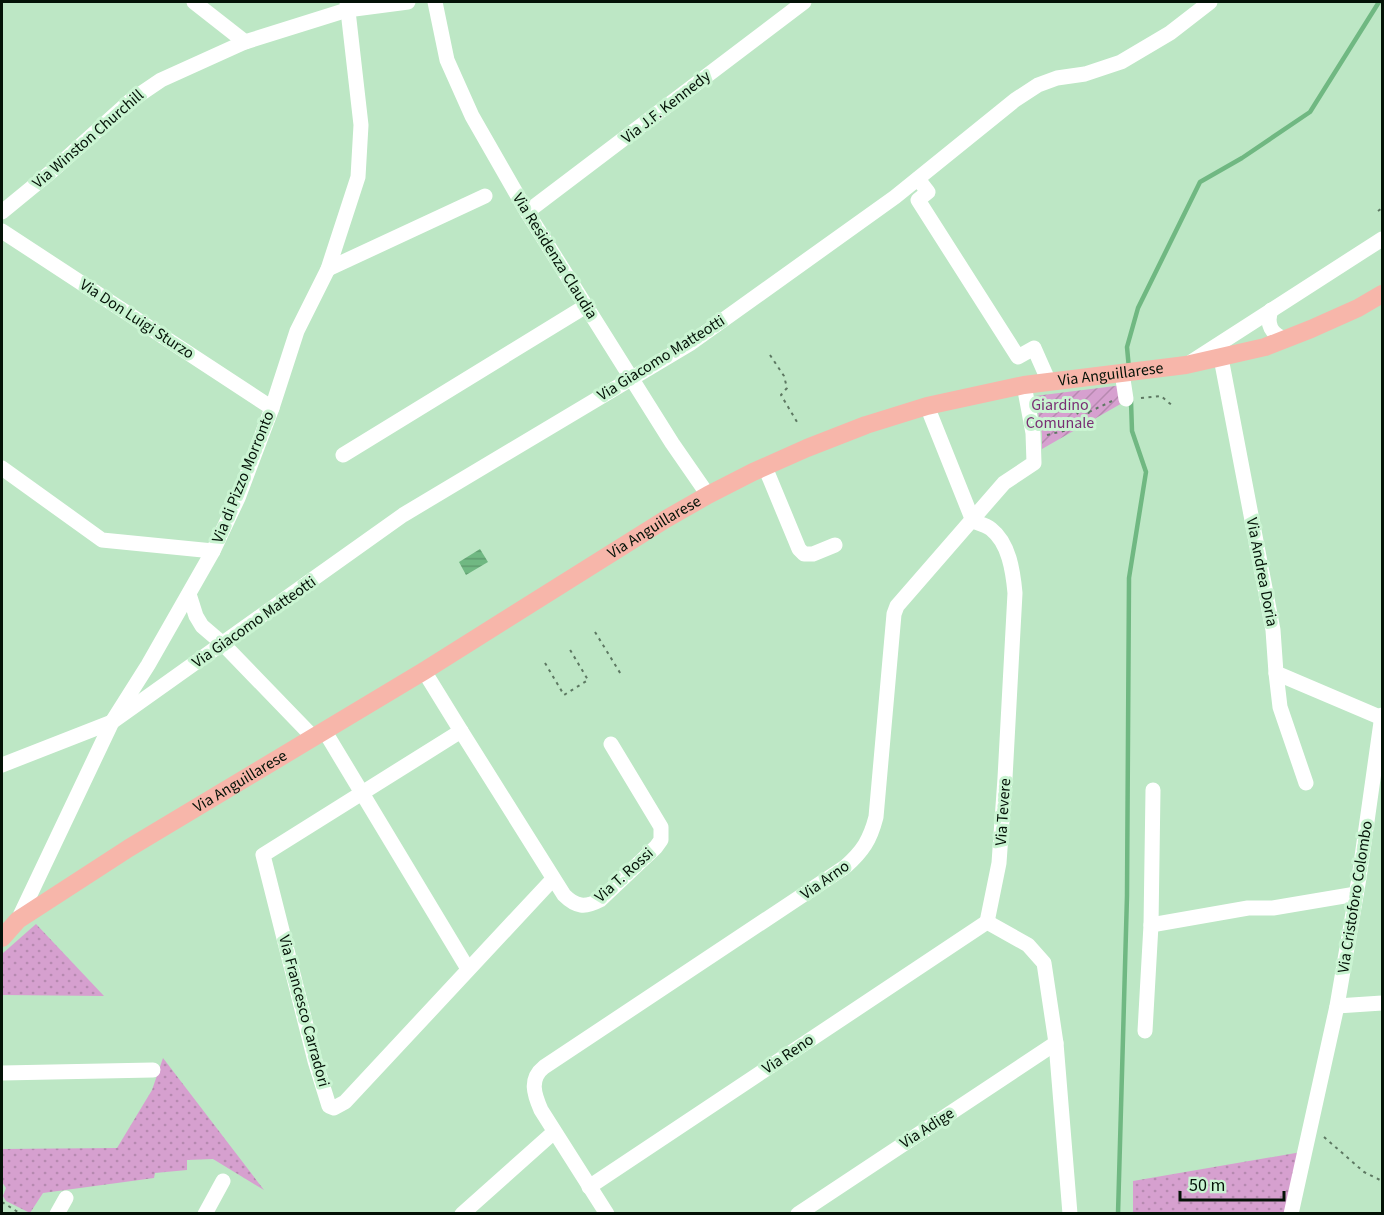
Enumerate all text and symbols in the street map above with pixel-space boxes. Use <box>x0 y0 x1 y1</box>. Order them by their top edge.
street label: Via J.F. Kennedy <box>617 65 716 149</box>
street label: Via Winston Churchill <box>28 84 148 194</box>
street label: Via Residenza Claudia <box>507 189 603 323</box>
street label: Via Don Luigi Sturzo <box>75 274 199 364</box>
street label: Via Giacomo Matteotti <box>593 310 729 406</box>
street label: Via Anguillarese <box>1057 357 1165 392</box>
park label: Giardino Comunale <box>1026 394 1094 434</box>
street label: Via di Pizzo Morronto <box>207 408 279 546</box>
street label: Via Anguillarese <box>603 490 705 564</box>
street label: Via Andrea Doria <box>1241 516 1283 628</box>
street label: Via Giacomo Matteotti <box>188 571 320 673</box>
street label: Via Anguillarese <box>189 745 291 818</box>
street label: Via Tevere <box>990 777 1016 847</box>
street label: Via Cristoforo Colombo <box>1332 819 1378 975</box>
street label: Via T. Rossi <box>590 843 658 907</box>
street label: Via Arno <box>796 855 854 905</box>
street label: Via Francesco Carradori <box>273 933 335 1089</box>
street label: Via Reno <box>758 1029 818 1079</box>
street label: Via Adige <box>896 1102 959 1154</box>
scale bar <box>1180 1164 1284 1202</box>
text: 50 m <box>1189 1173 1225 1198</box>

